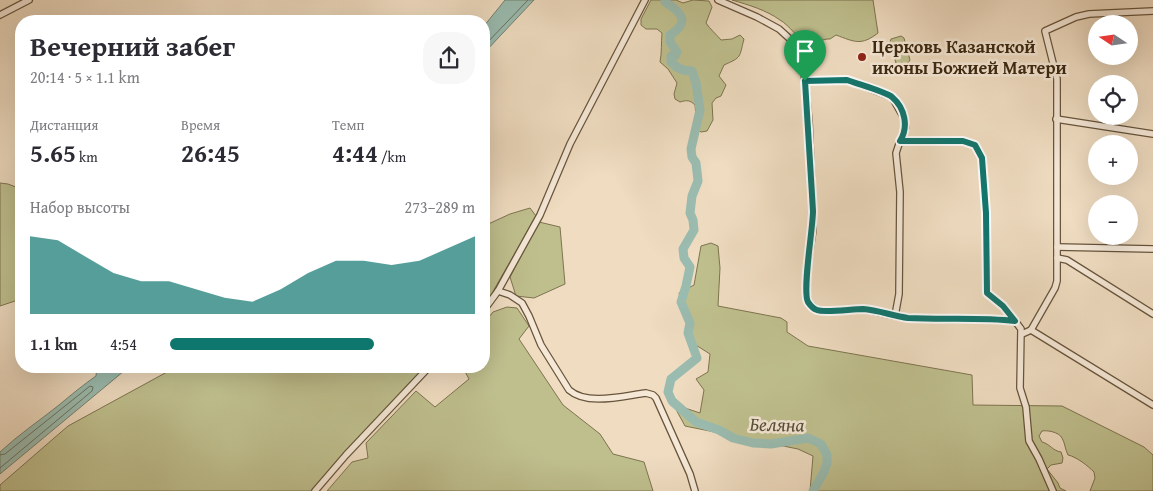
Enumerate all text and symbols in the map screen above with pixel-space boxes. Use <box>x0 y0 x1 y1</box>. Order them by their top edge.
north arrow <box>1088 15 1138 65</box>
map controls <box>1088 15 1138 245</box>
text: Вечерний забег <box>30 25 235 66</box>
pin <box>784 30 826 81</box>
button: share <box>423 32 475 84</box>
place label: Церковь Казанской иконы Божией Матери <box>872 33 1067 81</box>
icon: arrive <box>791 37 819 65</box>
marker: Церковь Казанской иконы Божией Матери <box>856 51 868 63</box>
text: 20:14 · 5 × 1.1 km <box>30 65 140 89</box>
button: locate <box>1088 75 1138 125</box>
text: Дистанция <box>30 115 98 135</box>
text: Время <box>181 115 220 135</box>
text: Темп <box>332 115 364 135</box>
text: 5.65 <box>30 135 76 171</box>
text: 26:45 <box>181 135 240 171</box>
text: 4:44 <box>332 135 378 171</box>
button: + <box>1088 135 1138 185</box>
text: km <box>76 147 98 167</box>
text: /km <box>378 147 406 167</box>
text: Набор высоты <box>30 195 130 219</box>
text: 273–289 m <box>405 195 475 219</box>
button: − <box>1088 195 1138 245</box>
text: 1.1 km <box>30 332 77 356</box>
text: 4:54 <box>110 332 137 356</box>
water label: Беляна <box>749 410 805 438</box>

